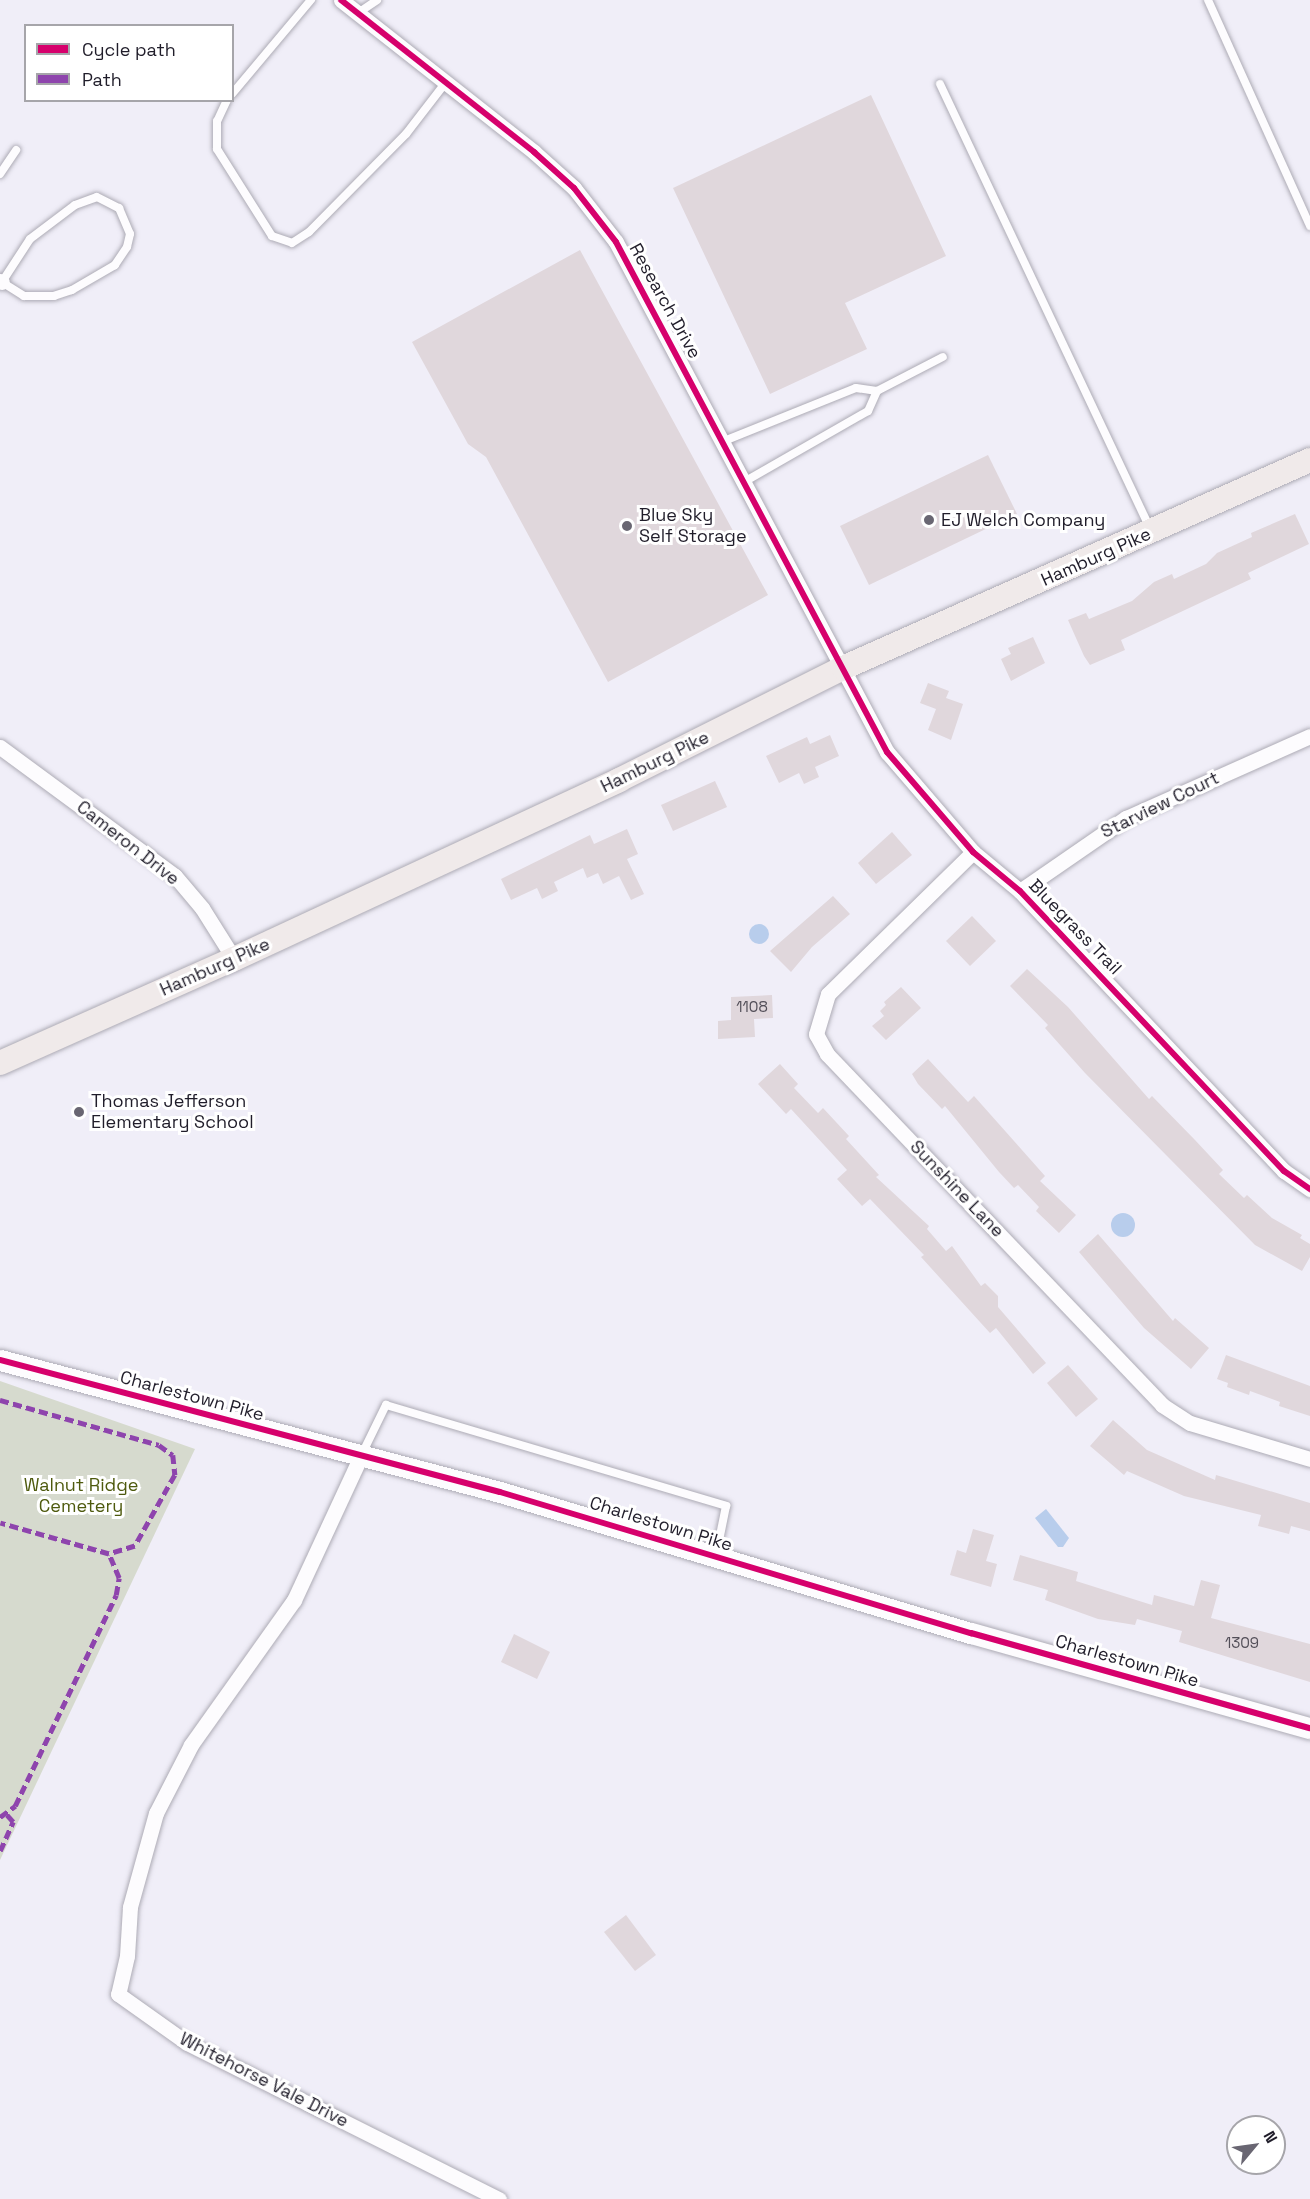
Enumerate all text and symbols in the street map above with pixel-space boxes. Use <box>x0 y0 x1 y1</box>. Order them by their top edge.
legend <box>24 24 234 102</box>
text: Cycle path <box>82 38 176 61</box>
text: Path <box>82 68 122 91</box>
street label: Research Drive <box>624 240 706 362</box>
place label: Blue Sky Self Storage <box>639 505 747 548</box>
place label: EJ Welch Company <box>941 509 1105 531</box>
marker: EJ Welch Company <box>922 513 936 527</box>
marker: Blue Sky Self Storage <box>620 519 634 533</box>
street label: Hamburg Pike <box>1038 523 1154 591</box>
street label: Hamburg Pike <box>597 726 713 798</box>
street label: Starview Court <box>1097 767 1223 843</box>
street label: Cameron Drive <box>72 796 184 890</box>
street label: Bluegrass Trail <box>1024 875 1126 979</box>
street label: Hamburg Pike <box>157 933 273 1001</box>
house number: 1108 <box>736 998 768 1016</box>
place label: Thomas Jefferson Elementary School <box>91 1091 254 1134</box>
marker: Thomas Jefferson Elementary School <box>72 1105 86 1119</box>
street label: Sunshine Lane <box>905 1136 1009 1242</box>
street label: Charlestown Pike <box>118 1366 266 1426</box>
park label: Walnut Ridge Cemetery <box>24 1475 138 1518</box>
street label: Charlestown Pike <box>587 1492 735 1556</box>
street label: Charlestown Pike <box>1053 1630 1201 1692</box>
house number: 1309 <box>1225 1634 1259 1652</box>
street label: Whitehorse Vale Drive <box>176 2028 352 2132</box>
north arrow <box>1226 2115 1286 2175</box>
text: N <box>1259 2127 1282 2147</box>

